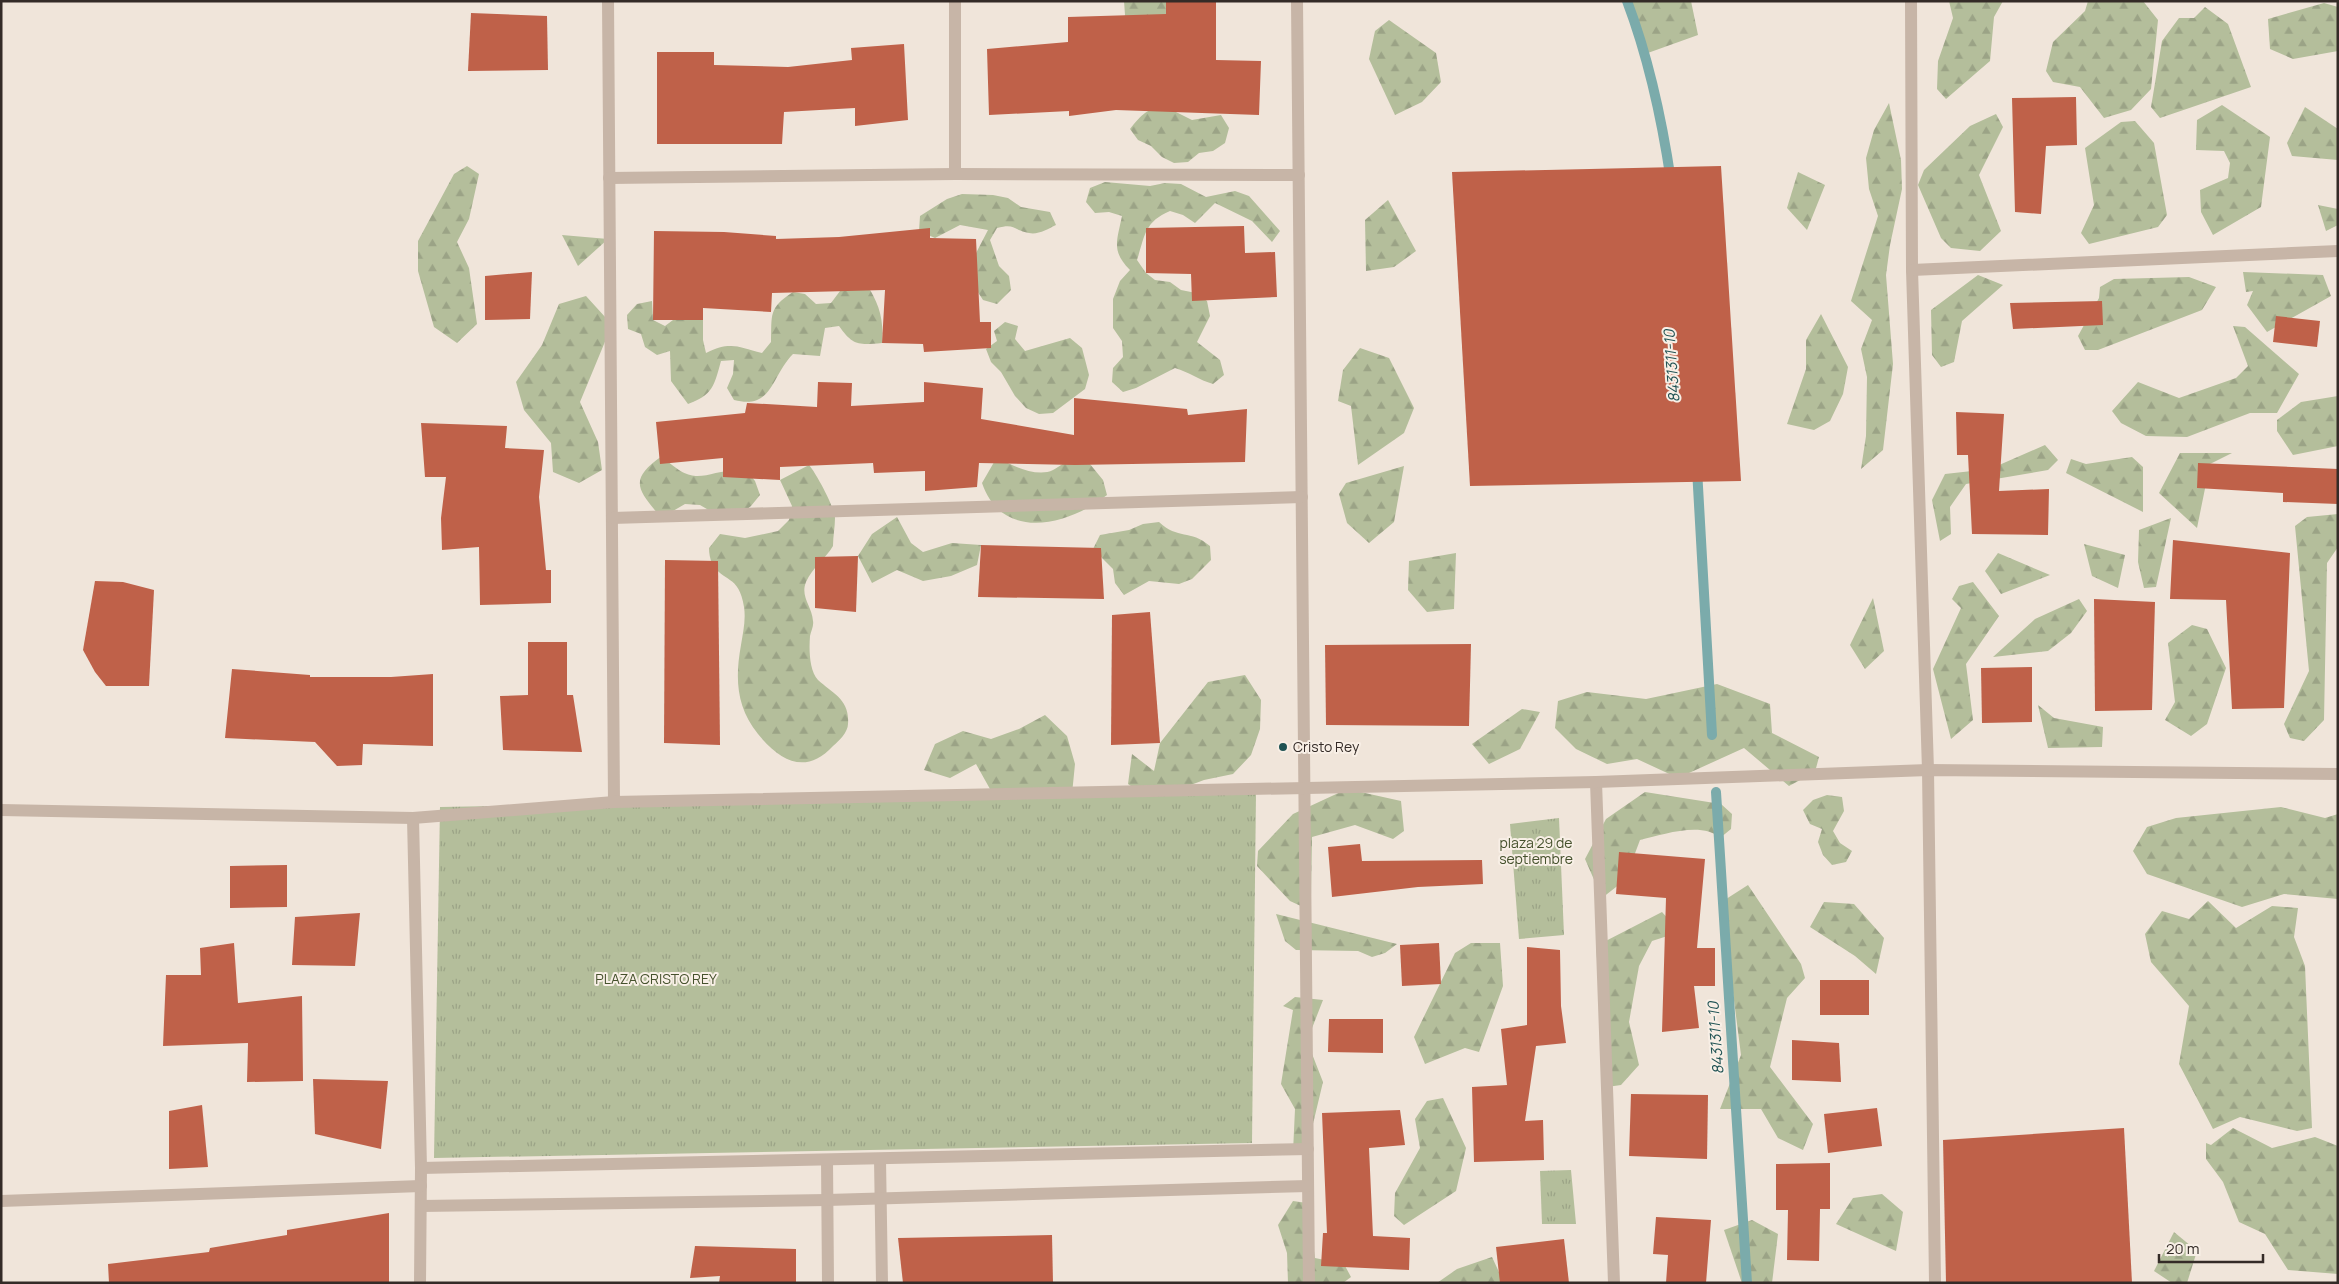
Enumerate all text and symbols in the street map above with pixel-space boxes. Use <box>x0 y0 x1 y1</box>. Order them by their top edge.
water label: 8431311-10 <box>1658 327 1685 403</box>
place label: Cristo Rey <box>1293 737 1360 756</box>
marker: Cristo Rey <box>1277 741 1289 753</box>
park label: plaza 29 de septiembre <box>1499 833 1573 868</box>
park label: PLAZA CRISTO REY <box>595 969 717 988</box>
water label: 8431311-10 <box>1702 999 1729 1075</box>
scale bar <box>2159 1232 2263 1264</box>
text: 20 m <box>2166 1238 2199 1259</box>

